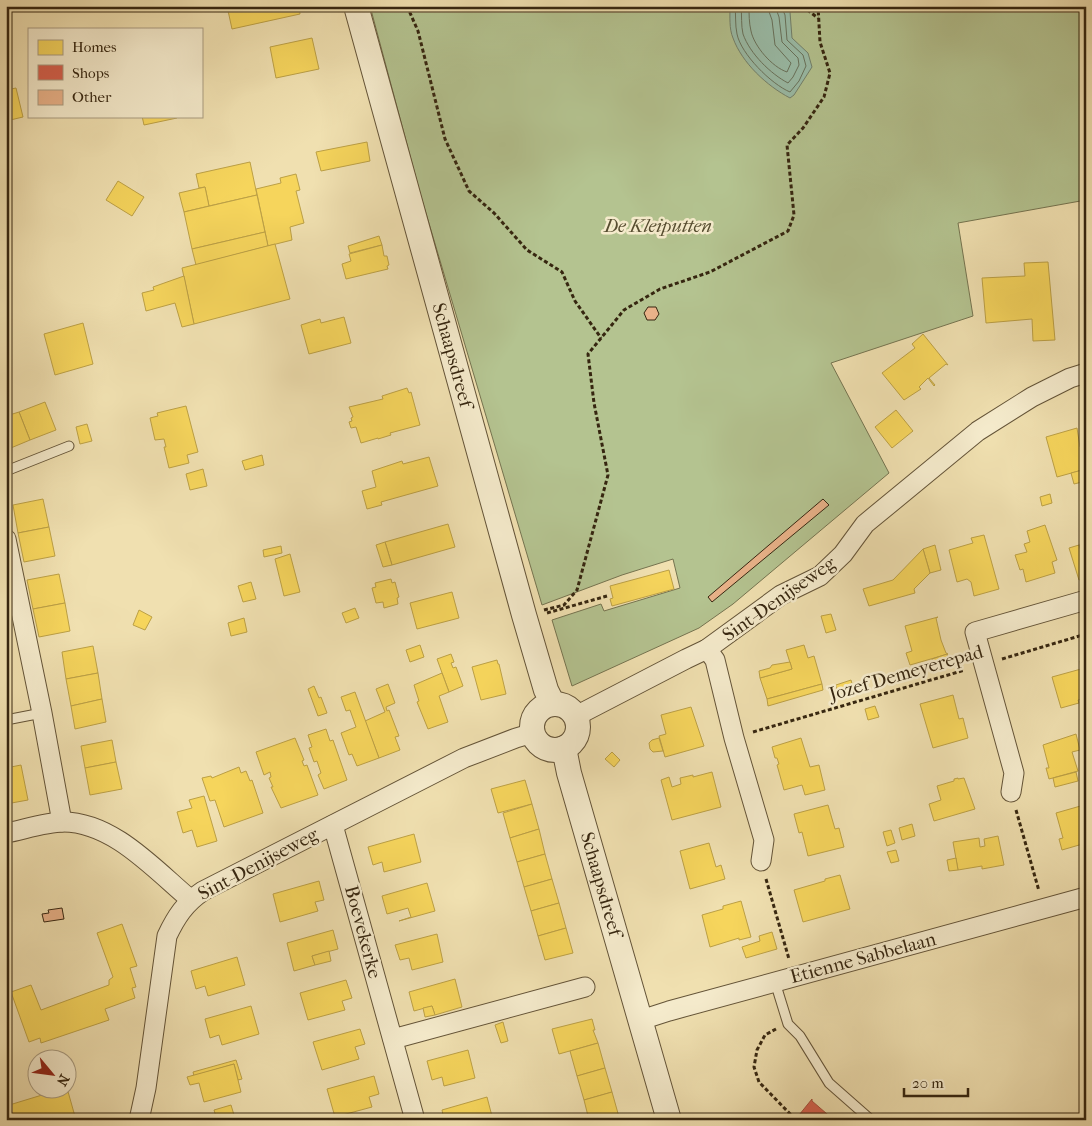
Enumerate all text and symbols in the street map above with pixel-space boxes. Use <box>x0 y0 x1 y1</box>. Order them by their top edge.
legend <box>28 28 202 118</box>
text: Homes <box>72 38 117 56</box>
text: Shops <box>72 64 110 82</box>
text: Other <box>72 88 112 106</box>
park label: De Kleiputten <box>602 215 712 237</box>
street label: Schaapsdreef <box>427 300 478 413</box>
street label: Sint-Denijseweg <box>718 551 840 646</box>
street label: Jozef Demeyerepad <box>825 640 986 706</box>
street label: Sint-Denijseweg <box>194 823 323 905</box>
street label: Schaapsdreef <box>576 829 627 942</box>
street label: Boevekerke <box>340 883 386 981</box>
street label: Etienne Sabbelaan <box>788 928 938 988</box>
north arrow <box>28 1048 78 1098</box>
scale bar <box>904 1066 968 1098</box>
text: N <box>53 1071 73 1089</box>
text: 20 m <box>912 1074 944 1092</box>

